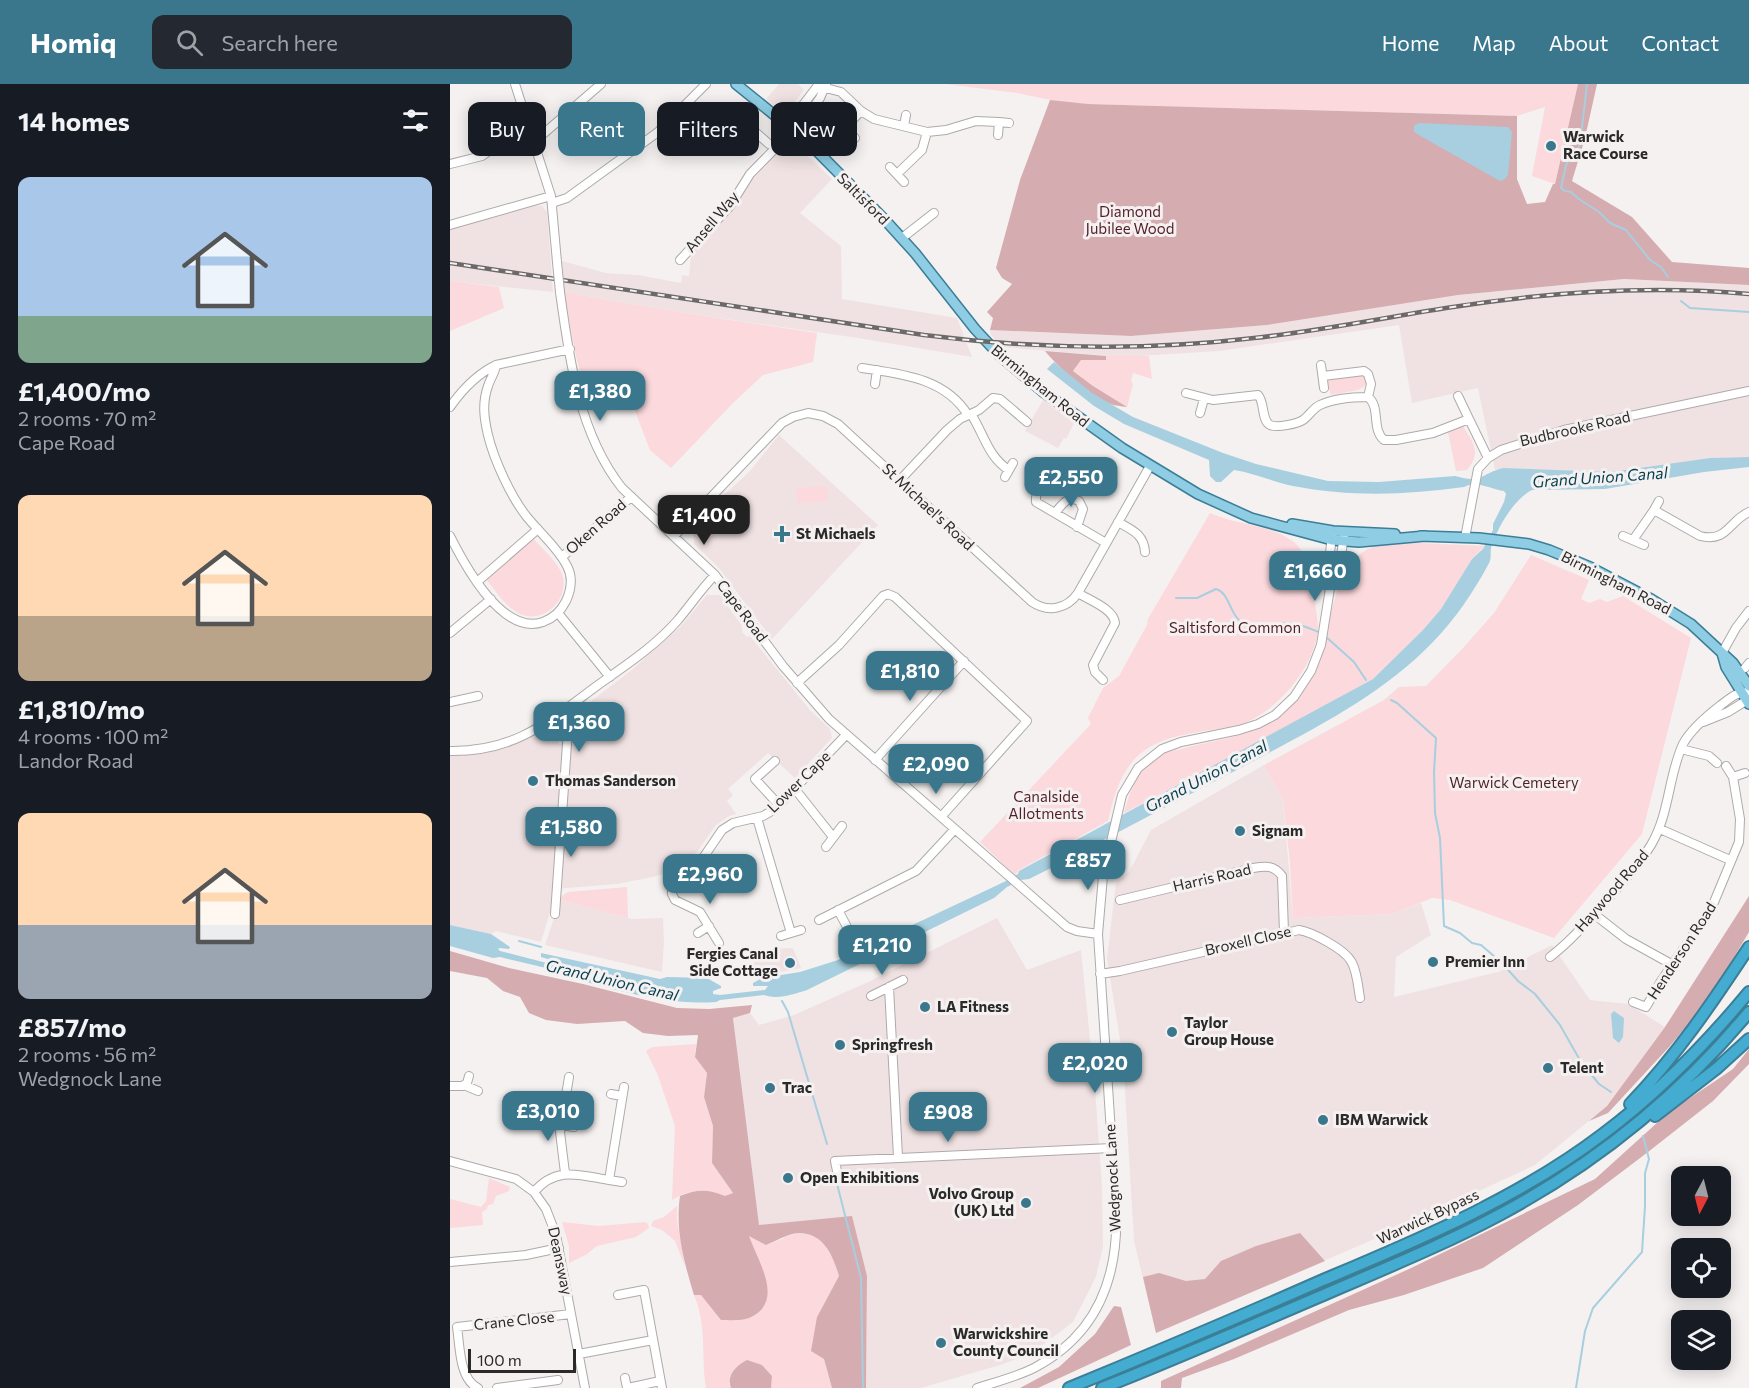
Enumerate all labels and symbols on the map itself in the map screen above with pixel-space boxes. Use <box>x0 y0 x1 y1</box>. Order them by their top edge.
place label: Warwick Race Course <box>1563 127 1648 162</box>
marker: Warwick Race Course <box>1544 139 1558 153</box>
street label: Saltisford <box>834 169 893 228</box>
street label: Ansell Way <box>681 187 742 256</box>
park label: Diamond Jubilee Wood <box>1086 202 1174 237</box>
street label: Birmingham Road <box>988 340 1093 430</box>
pin: £1,380 <box>551 371 649 422</box>
street label: Budbrooke Road <box>1518 407 1632 449</box>
pin: £2,550 <box>1022 457 1120 508</box>
street label: St Michael's Road <box>879 459 978 554</box>
water label: Grand Union Canal <box>1532 462 1669 491</box>
street label: Oken Road <box>561 495 629 557</box>
pin: £1,400 <box>655 495 753 546</box>
place label: St Michaels <box>796 524 876 542</box>
marker: St Michaels <box>773 525 791 543</box>
street label: Birmingham Road <box>1559 547 1674 618</box>
pin: £1,660 <box>1266 551 1364 602</box>
street label: Cape Road <box>714 576 772 645</box>
park label: Saltisford Common <box>1169 618 1301 636</box>
pin: £1,810 <box>861 651 959 702</box>
pin: £1,360 <box>530 702 628 753</box>
water label: Grand Union Canal <box>1141 735 1271 816</box>
pin: £2,090 <box>887 744 985 795</box>
street label: Lower Cape <box>763 747 834 816</box>
place label: Thomas Sanderson <box>545 771 676 789</box>
park label: Warwick Cemetery <box>1449 773 1579 791</box>
marker: Thomas Sanderson <box>526 774 540 788</box>
park label: Canalside Allotments <box>1008 787 1084 822</box>
pin: £1,580 <box>522 807 620 858</box>
place label: Signam <box>1252 821 1303 839</box>
marker: Signam <box>1233 824 1247 838</box>
pin: £857 <box>1052 840 1124 891</box>
street label: Haywood Road <box>1571 846 1652 935</box>
pin: £2,960 <box>661 854 759 905</box>
street label: Harris Road <box>1171 859 1253 895</box>
street label: Henderson Road <box>1643 898 1719 1002</box>
street label: Broxell Close <box>1203 921 1293 959</box>
pin: £1,210 <box>833 925 931 976</box>
place label: Fergies Canal Side Cottage <box>686 944 778 979</box>
place label: Premier Inn <box>1445 952 1525 970</box>
water label: Grand Union Canal <box>544 955 681 1004</box>
marker: Premier Inn <box>1426 955 1440 969</box>
marker: Fergies Canal Side Cottage <box>783 956 797 970</box>
place label: LA Fitness <box>937 997 1009 1015</box>
marker: LA Fitness <box>918 1000 932 1014</box>
place label: Taylor Group House <box>1184 1013 1274 1048</box>
marker: Taylor Group House <box>1165 1025 1179 1039</box>
place label: Springfresh <box>852 1035 933 1053</box>
marker: Springfresh <box>833 1038 847 1052</box>
pin: £2,020 <box>1046 1043 1144 1094</box>
place label: Telent <box>1560 1058 1603 1076</box>
marker: Telent <box>1541 1061 1555 1075</box>
place label: Trac <box>782 1078 812 1096</box>
marker: Trac <box>763 1081 777 1095</box>
pin: £3,010 <box>499 1091 597 1142</box>
pin: £908 <box>912 1092 984 1143</box>
place label: IBM Warwick <box>1335 1110 1429 1128</box>
marker: IBM Warwick <box>1316 1113 1330 1127</box>
street label: Wedgnock Lane <box>1100 1124 1124 1232</box>
north arrow <box>1671 1166 1731 1226</box>
place label: Open Exhibitions <box>800 1168 919 1186</box>
marker: Open Exhibitions <box>781 1171 795 1185</box>
place label: Volvo Group (UK) Ltd <box>928 1184 1014 1219</box>
street label: Warwick Bypass <box>1374 1185 1482 1248</box>
marker: Volvo Group (UK) Ltd <box>1019 1196 1033 1210</box>
street label: Deansway <box>545 1225 577 1297</box>
street label: Crane Close <box>473 1307 555 1333</box>
place label: Warwickshire County Council <box>953 1324 1059 1359</box>
marker: Warwickshire County Council <box>934 1336 948 1350</box>
scale bar <box>468 1346 576 1374</box>

